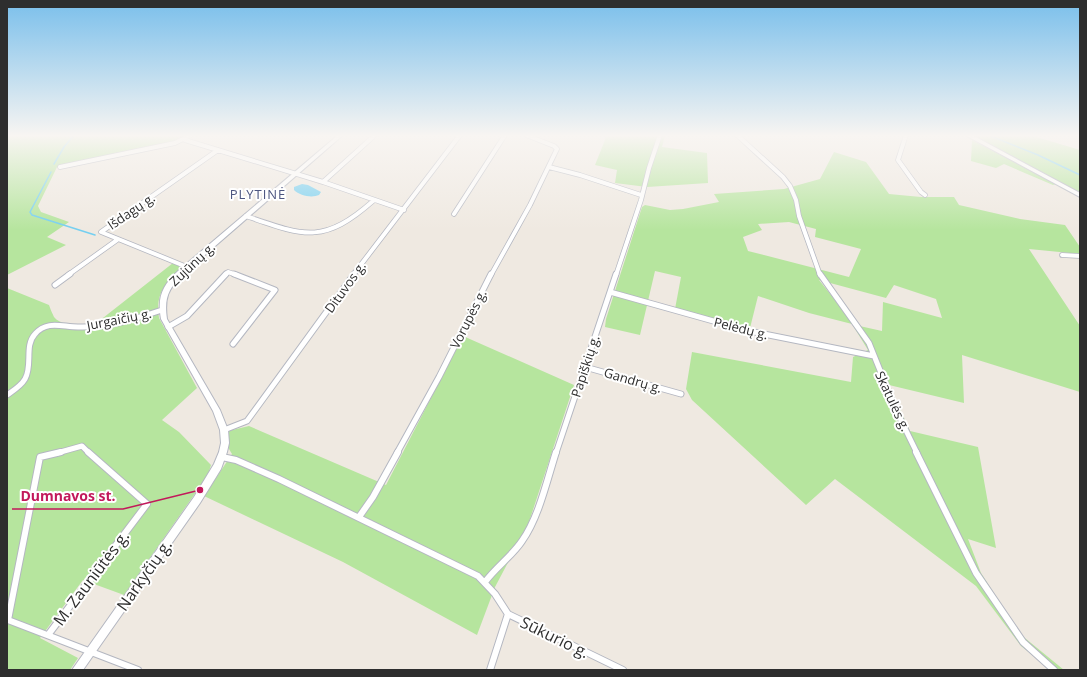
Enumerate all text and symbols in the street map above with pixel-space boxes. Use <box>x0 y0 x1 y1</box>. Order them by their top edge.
district label: PLYTINĖ <box>230 185 286 203</box>
street label: Išdagų g. <box>104 188 158 234</box>
street label: Zujūnų g. <box>165 238 219 290</box>
street label: Dituvos g. <box>320 258 370 316</box>
street label: Vorupės g. <box>445 286 491 352</box>
street label: Jurgaičių g. <box>83 304 153 334</box>
street label: Pelėdų g. <box>712 313 770 343</box>
street label: Papiškių g. <box>566 333 604 399</box>
street label: Gandrų g. <box>602 363 664 397</box>
street label: Skatulės g. <box>871 368 915 434</box>
callout: Dumnavos st. <box>12 483 123 509</box>
text: Dumnavos st. <box>20 486 116 505</box>
street label: M. Zauniūtės g. <box>48 526 134 630</box>
street label: Narkyčių g. <box>111 535 177 615</box>
street label: Sūkurio g. <box>517 611 593 663</box>

